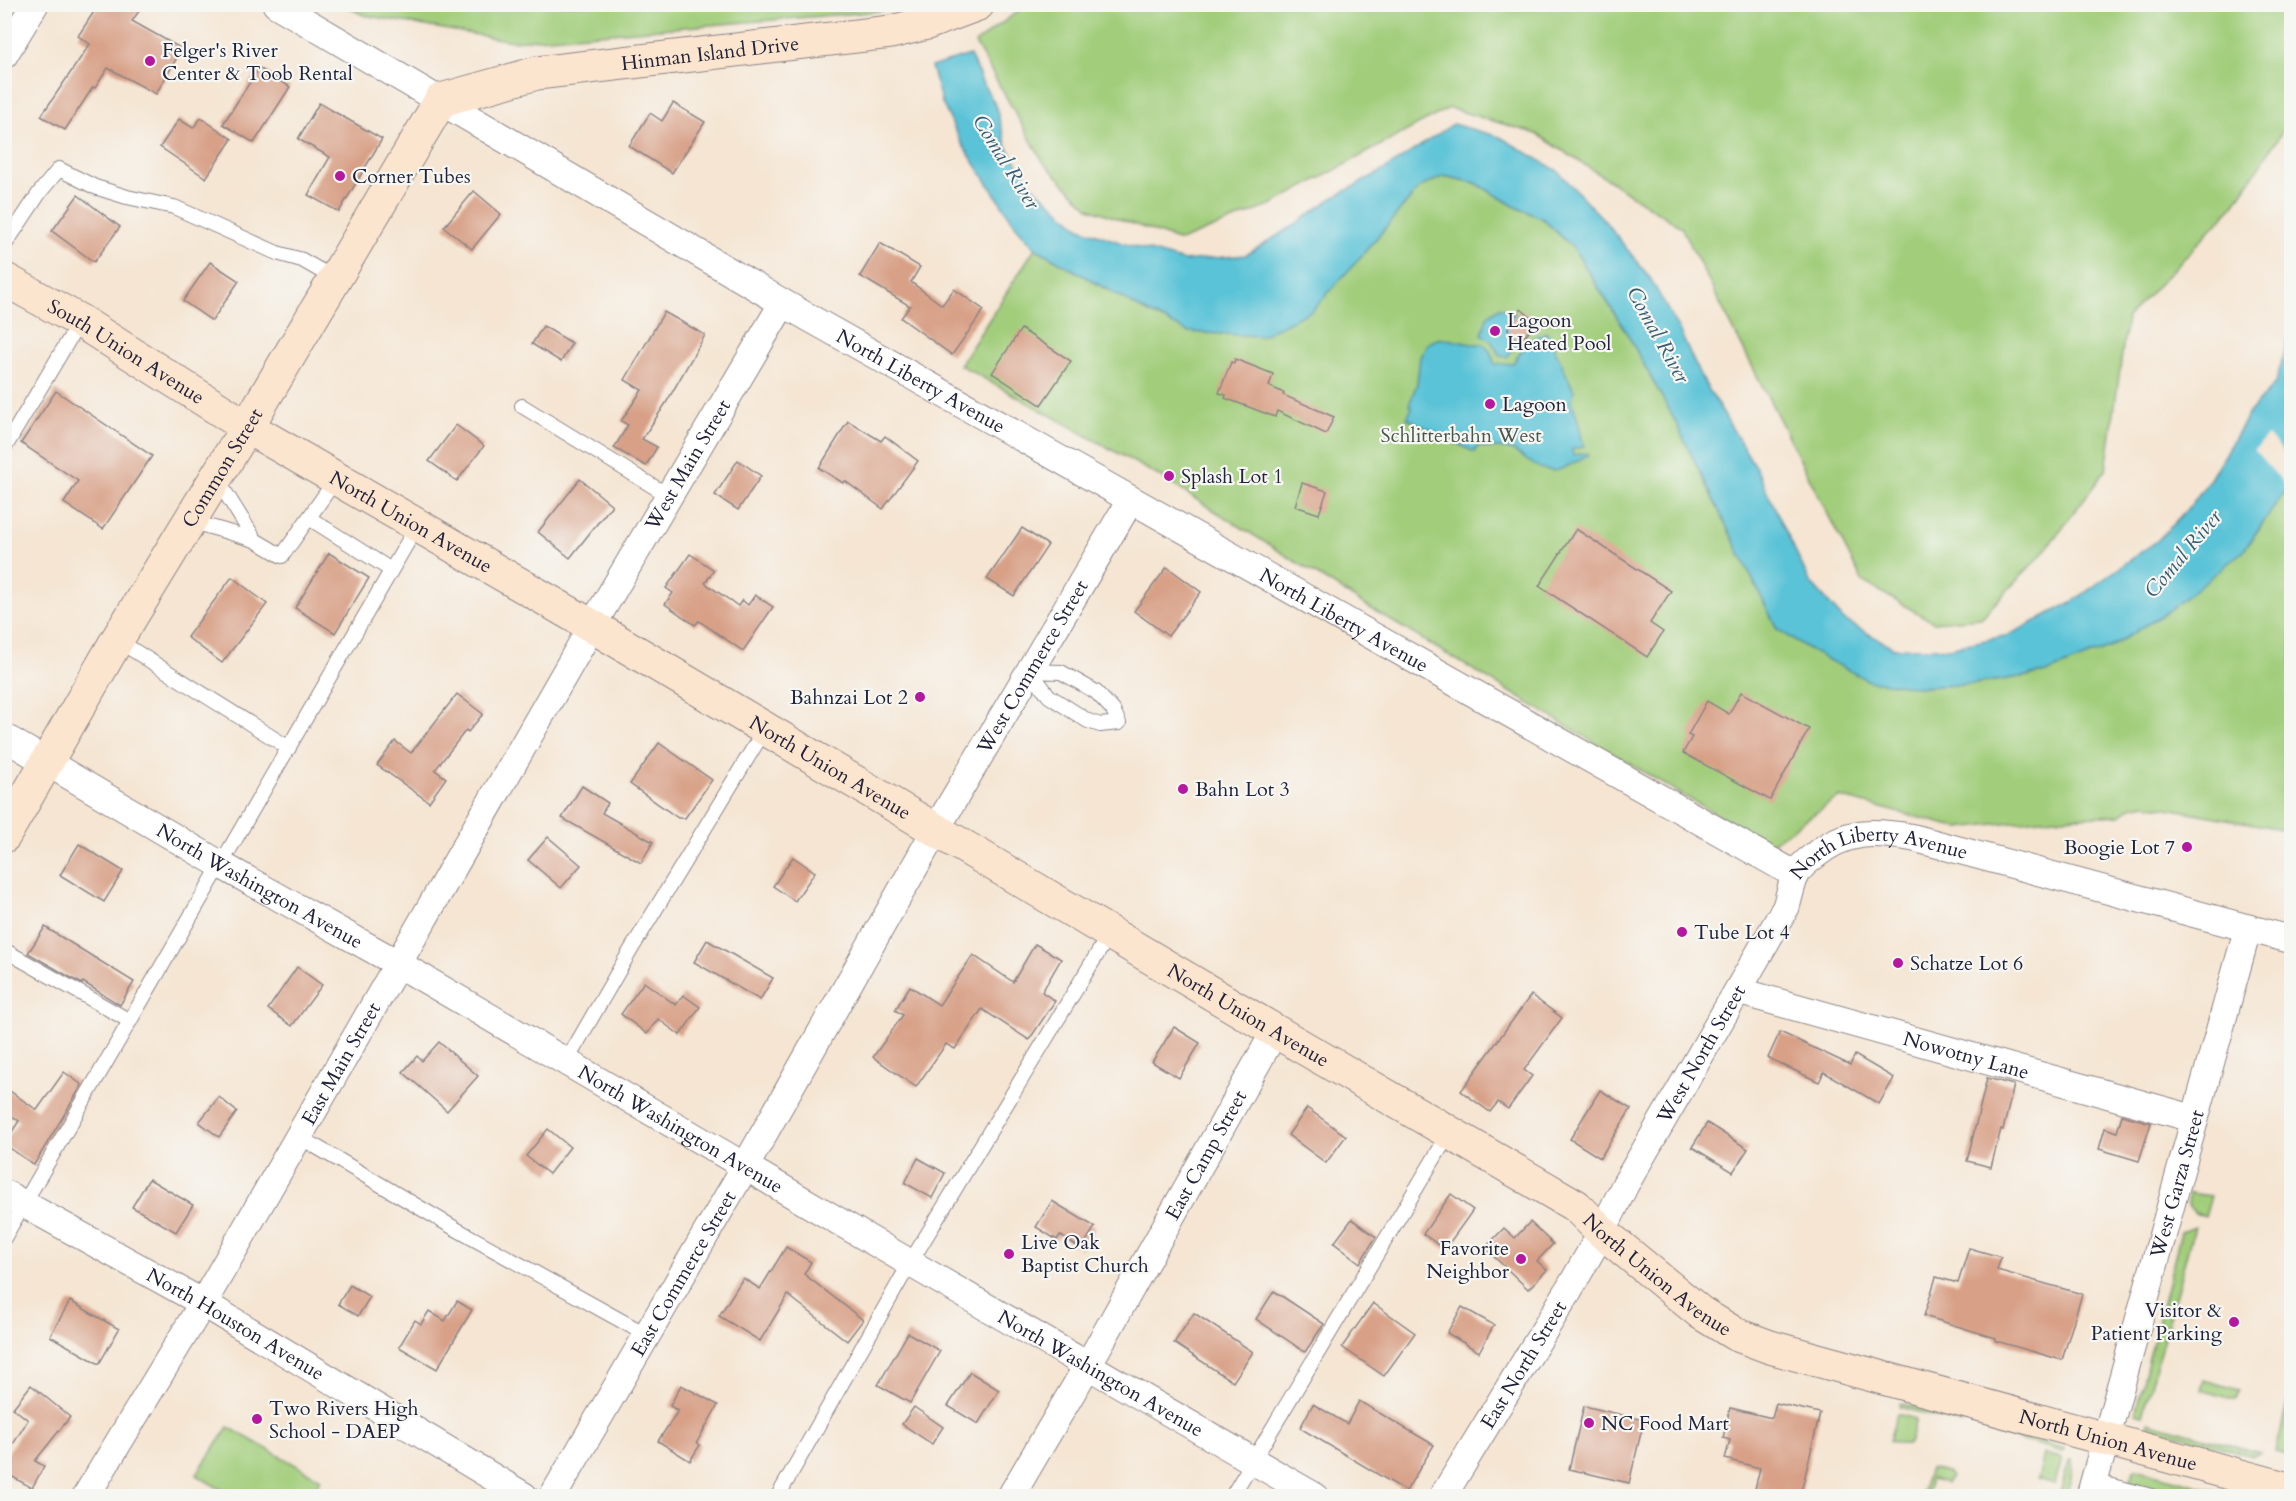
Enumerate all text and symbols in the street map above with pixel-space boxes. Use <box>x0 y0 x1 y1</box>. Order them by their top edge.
street label: Hinman Island Drive <box>620 29 801 77</box>
place label: Felger's River Center & Toob Rental <box>162 37 353 87</box>
marker: Felger's River Center & Toob Rental <box>143 54 157 68</box>
water label: Comal River <box>965 109 1047 216</box>
place label: Corner Tubes <box>352 163 471 190</box>
marker: Corner Tubes <box>333 169 347 183</box>
water label: Comal River <box>1619 281 1697 390</box>
street label: South Union Avenue <box>43 292 210 410</box>
place label: Lagoon Heated Pool <box>1507 307 1611 357</box>
street label: North Liberty Avenue <box>832 322 1010 439</box>
marker: Lagoon Heated Pool <box>1488 324 1502 338</box>
place label: Lagoon <box>1502 391 1568 418</box>
street label: West Main Street <box>638 394 737 536</box>
marker: Lagoon <box>1483 397 1497 411</box>
street label: Common Street <box>175 402 269 533</box>
park label: Schlitterbahn West <box>1380 422 1542 449</box>
place label: Splash Lot 1 <box>1181 463 1283 490</box>
street label: North Union Avenue <box>325 464 497 579</box>
marker: Splash Lot 1 <box>1162 469 1176 483</box>
water label: Comal River <box>2138 503 2229 604</box>
street label: North Liberty Avenue <box>1255 561 1433 678</box>
street label: West Commerce Street <box>970 574 1094 759</box>
place label: Bahnzai Lot 2 <box>790 684 908 711</box>
marker: Bahnzai Lot 2 <box>913 690 927 704</box>
street label: North Union Avenue <box>744 709 916 826</box>
place label: Bahn Lot 3 <box>1195 776 1290 803</box>
marker: Bahn Lot 3 <box>1176 782 1190 796</box>
street label: North Washington Avenue <box>152 816 368 955</box>
street label: North Liberty Avenue <box>1783 820 1971 885</box>
place label: Boogie Lot 7 <box>2064 834 2175 861</box>
marker: Boogie Lot 7 <box>2180 840 2194 854</box>
place label: Tube Lot 4 <box>1694 919 1790 946</box>
marker: Tube Lot 4 <box>1675 925 1689 939</box>
place label: Schatze Lot 6 <box>1910 950 2023 977</box>
marker: Schatze Lot 6 <box>1891 956 1905 970</box>
street label: North Union Avenue <box>1162 957 1334 1073</box>
street label: West North Street <box>1650 979 1752 1129</box>
street label: East Main Street <box>295 997 387 1130</box>
street label: Nowotny Lane <box>1900 1024 2032 1085</box>
street label: North Washington Avenue <box>573 1058 788 1199</box>
street label: East Camp Street <box>1159 1084 1253 1224</box>
street label: West Garza Street <box>2143 1106 2210 1262</box>
street label: East Commerce Street <box>624 1185 742 1361</box>
street label: North Union Avenue <box>1577 1207 1737 1342</box>
place label: Live Oak Baptist Church <box>1021 1229 1149 1279</box>
place label: Favorite Neighbor <box>1426 1235 1510 1285</box>
marker: Live Oak Baptist Church <box>1002 1247 1016 1261</box>
marker: Favorite Neighbor <box>1514 1252 1528 1266</box>
street label: North Houston Avenue <box>142 1261 330 1386</box>
street label: East North Street <box>1474 1295 1573 1434</box>
place label: Visitor & Patient Parking <box>2091 1297 2223 1347</box>
street label: North Washington Avenue <box>993 1303 1209 1443</box>
marker: Visitor & Patient Parking <box>2227 1315 2241 1329</box>
place label: Two Rivers High School - DAEP <box>269 1395 418 1445</box>
street label: North Union Avenue <box>2016 1402 2201 1477</box>
place label: NC Food Mart <box>1601 1410 1730 1437</box>
marker: Two Rivers High School - DAEP <box>250 1412 264 1426</box>
marker: NC Food Mart <box>1582 1416 1596 1430</box>

